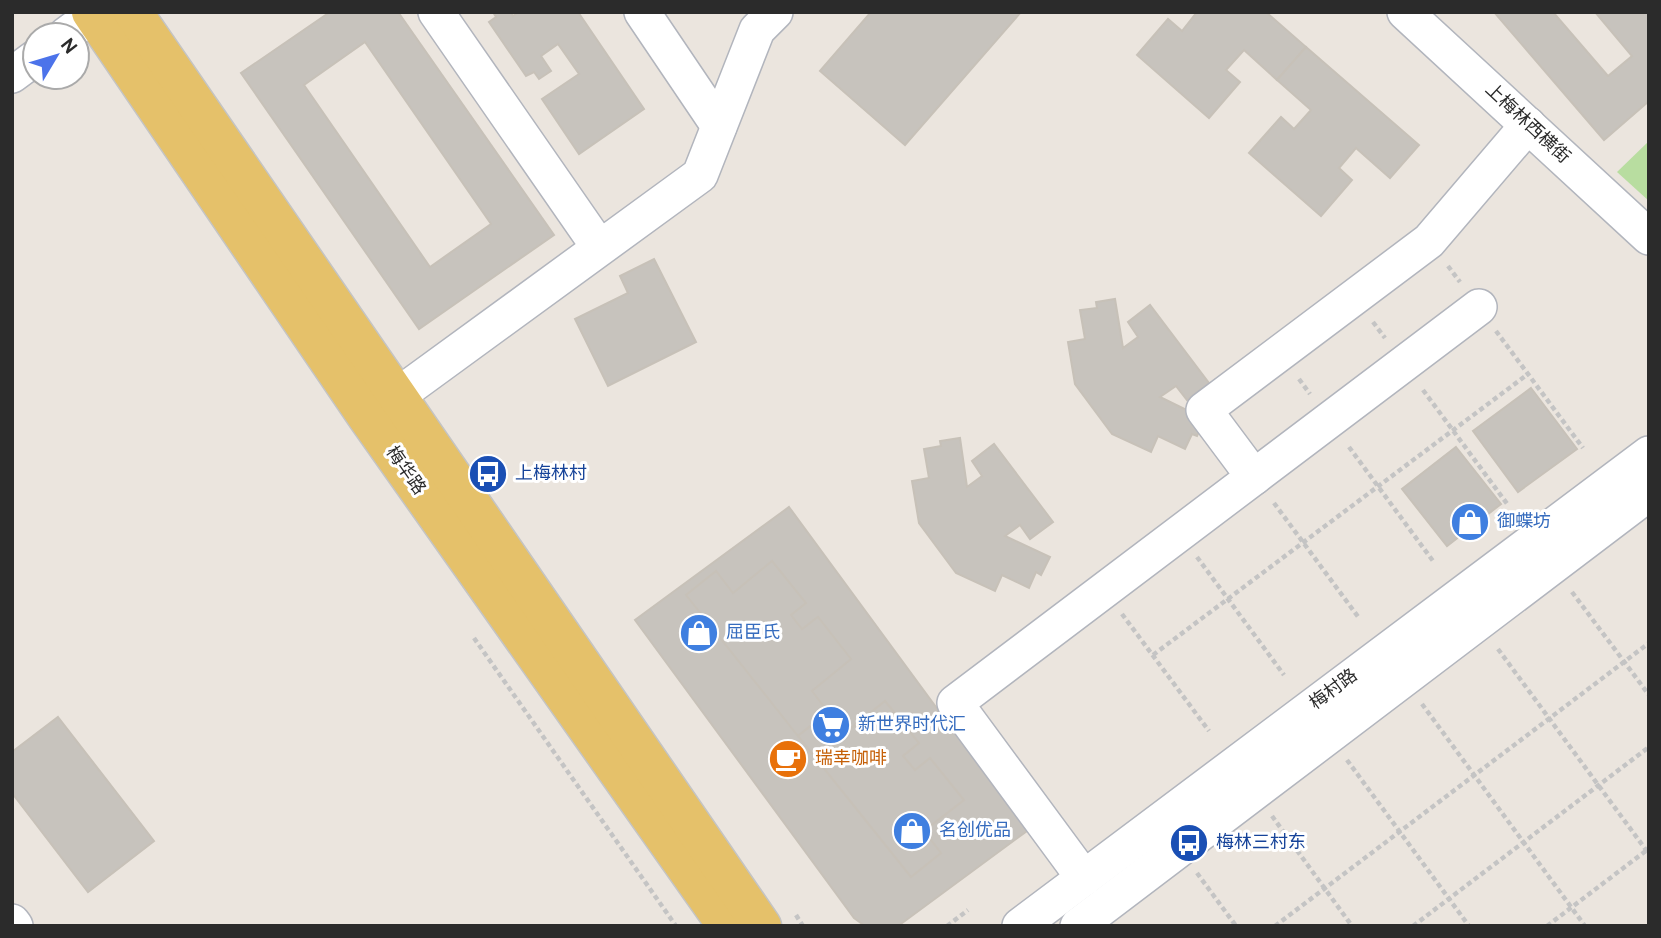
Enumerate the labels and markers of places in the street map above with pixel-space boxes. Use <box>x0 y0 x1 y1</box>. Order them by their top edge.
bus stop icon: 上梅林村 <box>467 453 509 495</box>
place label: 上梅林村 <box>515 463 587 486</box>
shop icon: 御蝶坊 <box>1449 501 1491 543</box>
place label: 御蝶坊 <box>1497 511 1551 534</box>
shop icon: 屈臣氏 <box>678 612 720 654</box>
place label: 屈臣氏 <box>726 622 780 645</box>
supermarket icon: 新世界时代汇 <box>810 704 852 746</box>
place label: 新世界时代汇 <box>858 714 966 737</box>
cafe icon: 瑞幸咖啡 <box>767 738 809 780</box>
place label: 瑞幸咖啡 <box>815 748 887 771</box>
shop icon: 名创优品 <box>891 810 933 852</box>
place label: 名创优品 <box>939 820 1011 843</box>
bus stop icon: 梅林三村东 <box>1168 822 1210 864</box>
place label: 梅林三村东 <box>1216 832 1306 855</box>

